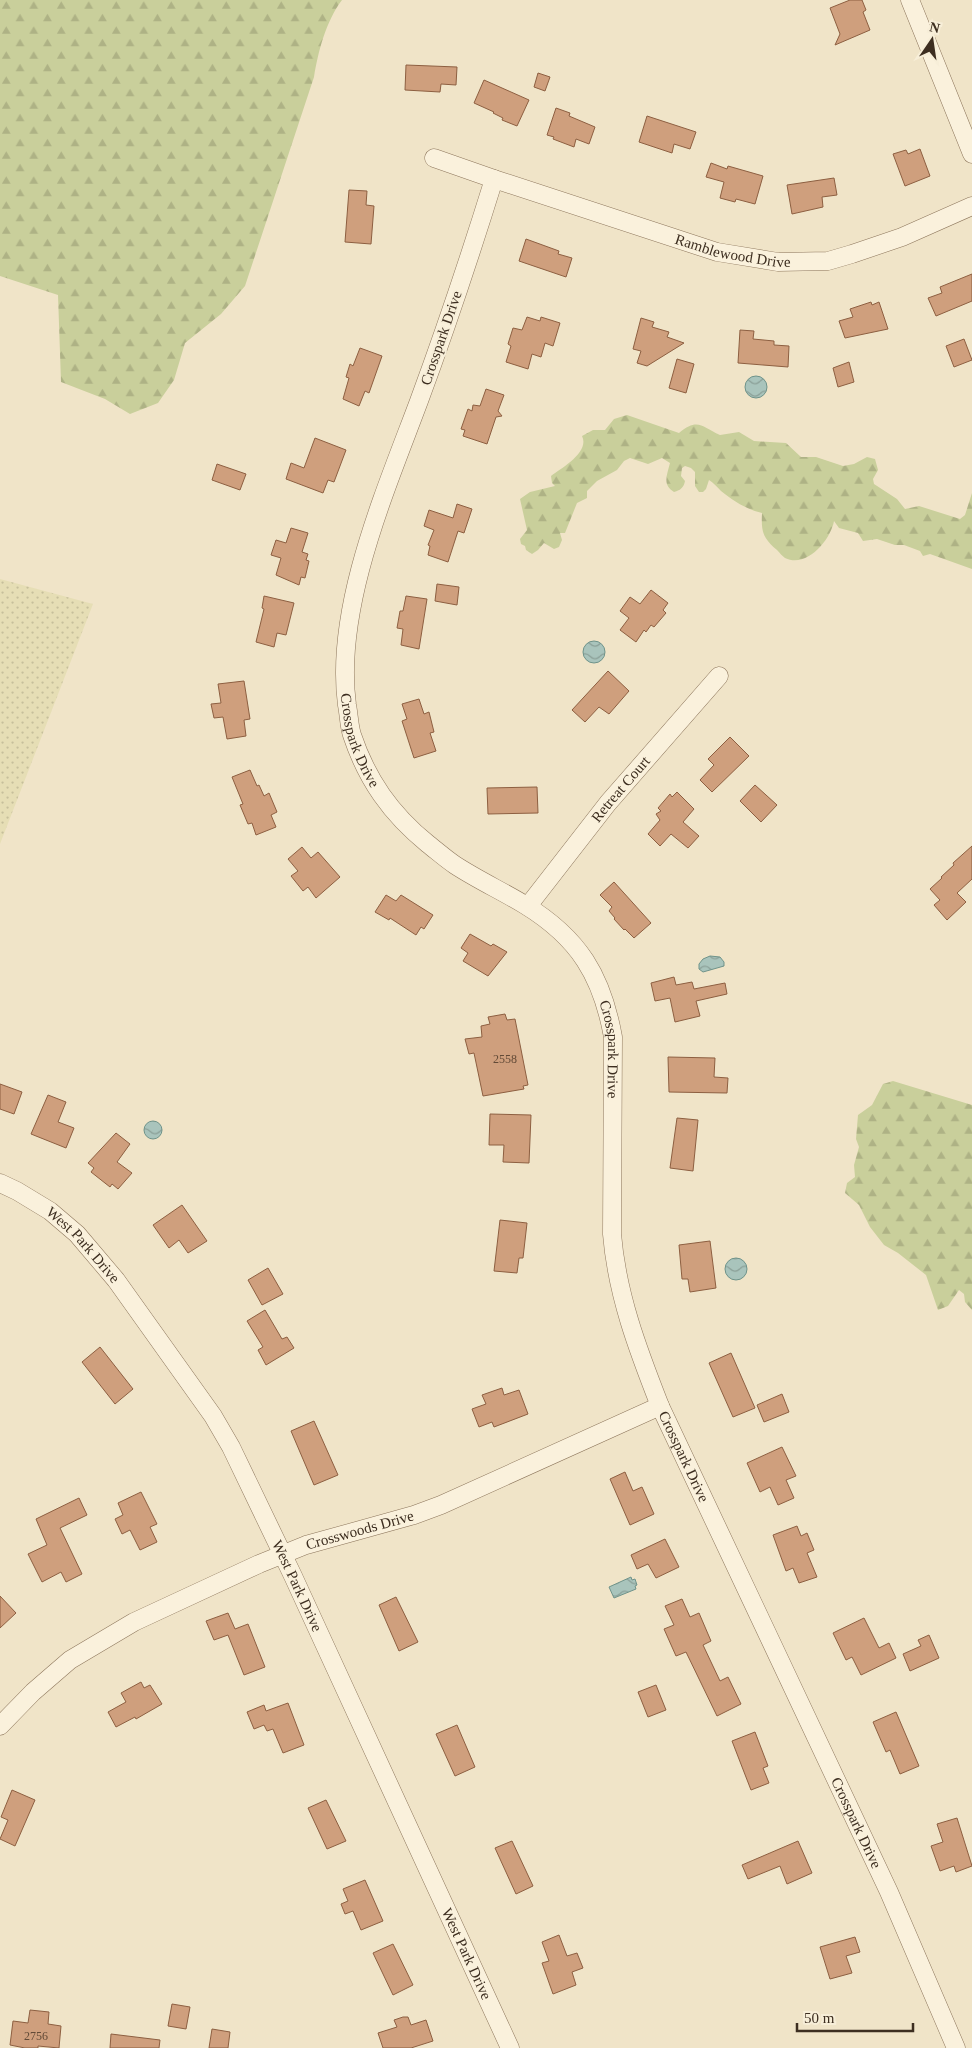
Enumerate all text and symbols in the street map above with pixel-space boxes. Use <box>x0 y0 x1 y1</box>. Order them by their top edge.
north arrow <box>907 15 957 65</box>
text: N <box>928 19 941 36</box>
street label: Ramblewood Drive <box>673 231 791 270</box>
street label: Crosspark Drive <box>417 288 465 387</box>
street label: Crosspark Drive <box>338 692 383 791</box>
street label: Retreat Court <box>588 753 654 825</box>
street label: Crosspark Drive <box>596 998 621 1099</box>
house number: 2558 <box>493 1052 517 1066</box>
street label: West Park Drive <box>43 1204 123 1286</box>
street label: Crosspark Drive <box>655 1408 712 1505</box>
street label: Crosswoods Drive <box>304 1507 416 1553</box>
street label: West Park Drive <box>269 1538 326 1634</box>
street label: Crosspark Drive <box>828 1775 885 1871</box>
street label: West Park Drive <box>439 1906 495 2002</box>
scale bar <box>797 2000 913 2032</box>
text: 50 m <box>804 2010 835 2026</box>
house number: 2756 <box>24 2029 48 2043</box>

